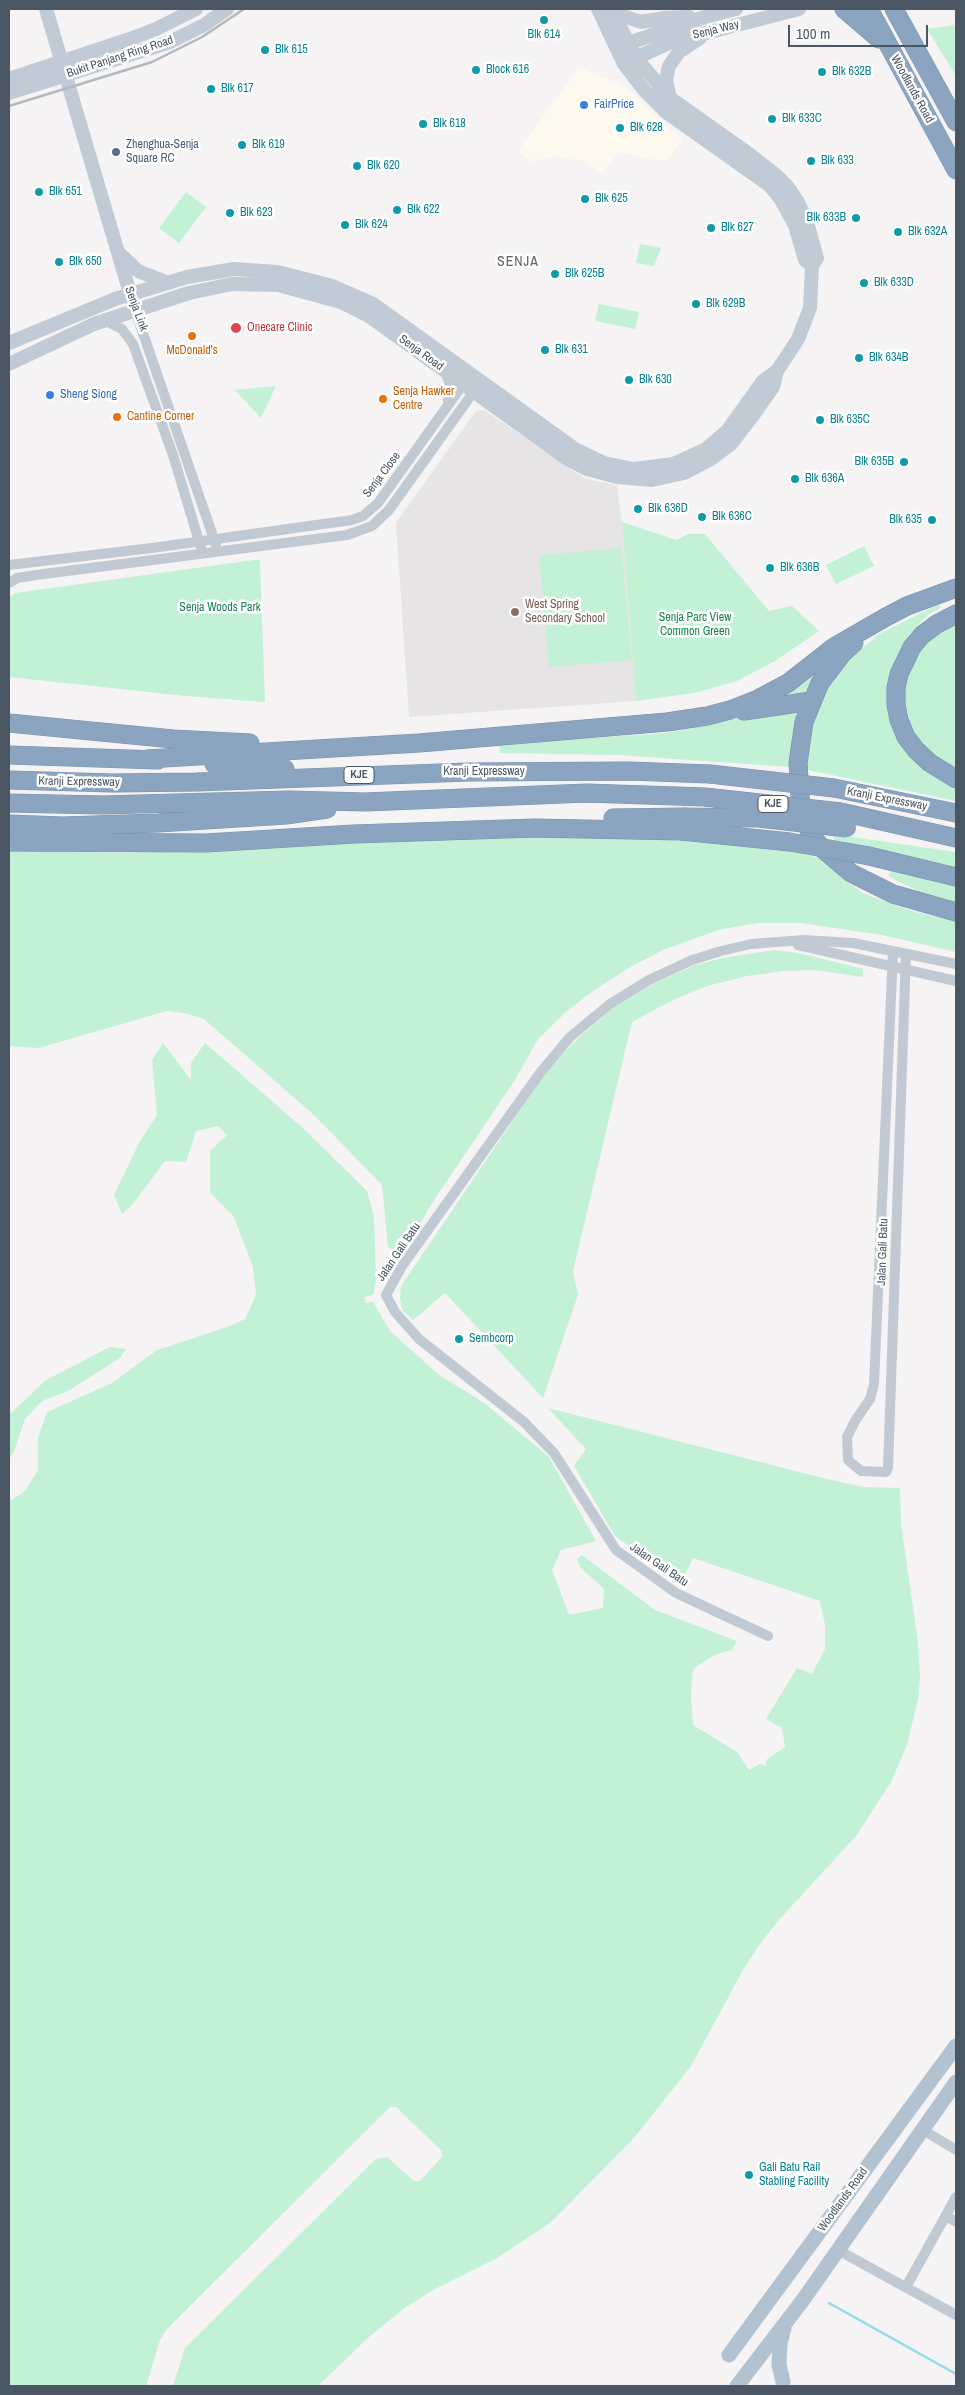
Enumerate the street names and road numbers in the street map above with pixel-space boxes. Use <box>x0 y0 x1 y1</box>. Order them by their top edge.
street label: Senja Way <box>691 17 741 43</box>
street label: Bukit Panjang Ring Road <box>65 33 175 81</box>
street label: Woodlands Road <box>887 53 937 125</box>
street label: Senja Link <box>121 285 151 333</box>
street label: Senja Road <box>396 332 446 374</box>
street label: Senja Close <box>360 449 404 501</box>
street label: Kranji Expressway <box>443 765 525 779</box>
road number: KJE <box>344 766 374 784</box>
street label: Kranji Expressway <box>38 774 120 790</box>
street label: Kranji Expressway <box>846 784 928 814</box>
road number: KJE <box>758 796 788 812</box>
street label: Jalan Gali Batu <box>875 1218 891 1286</box>
street label: Jalan Gali Batu <box>374 1220 424 1284</box>
street label: Jalan Gali Batu <box>627 1540 691 1590</box>
street label: Woodlands Road <box>815 2165 871 2235</box>

